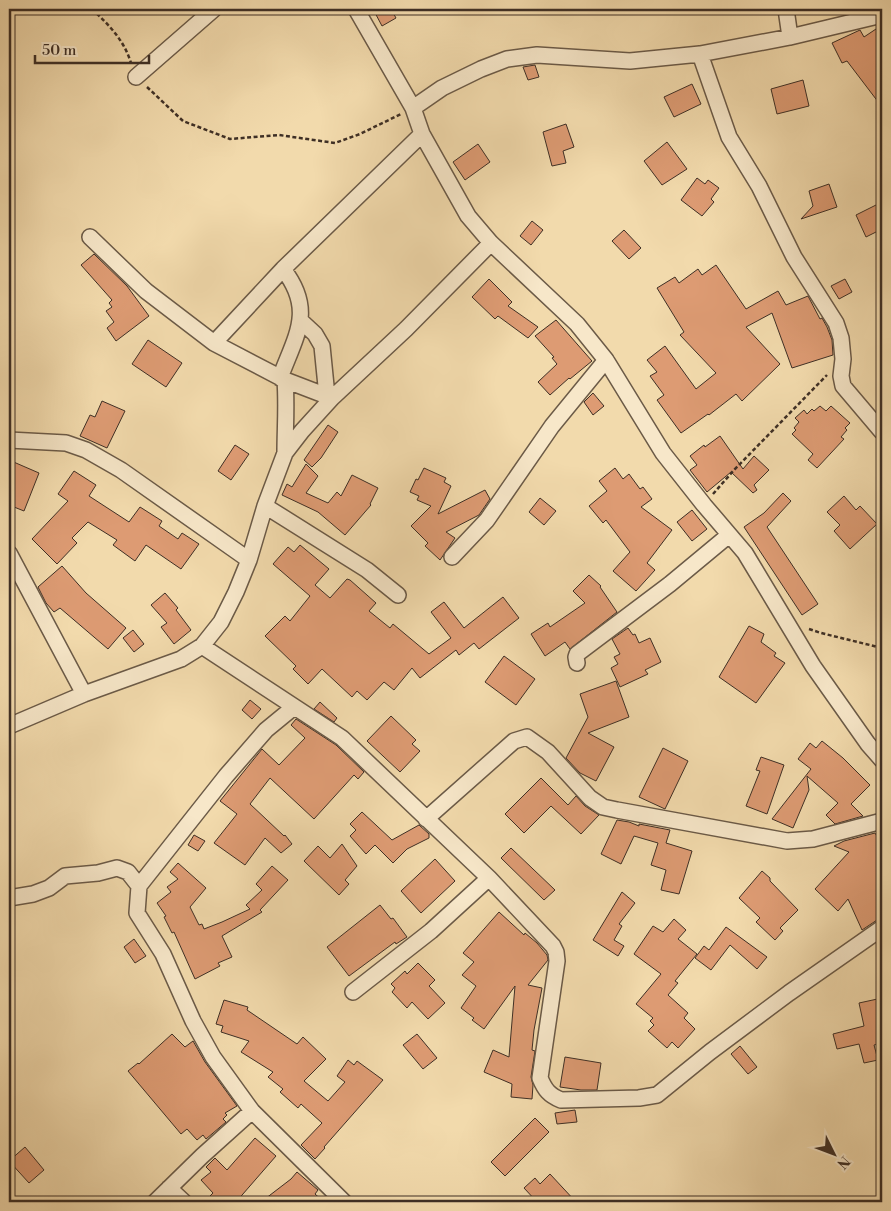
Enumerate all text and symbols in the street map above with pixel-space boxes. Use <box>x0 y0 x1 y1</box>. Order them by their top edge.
scale bar <box>35 32 149 64</box>
text: 50 m <box>42 41 76 60</box>
north arrow <box>808 1128 858 1178</box>
text: N <box>833 1152 853 1172</box>

